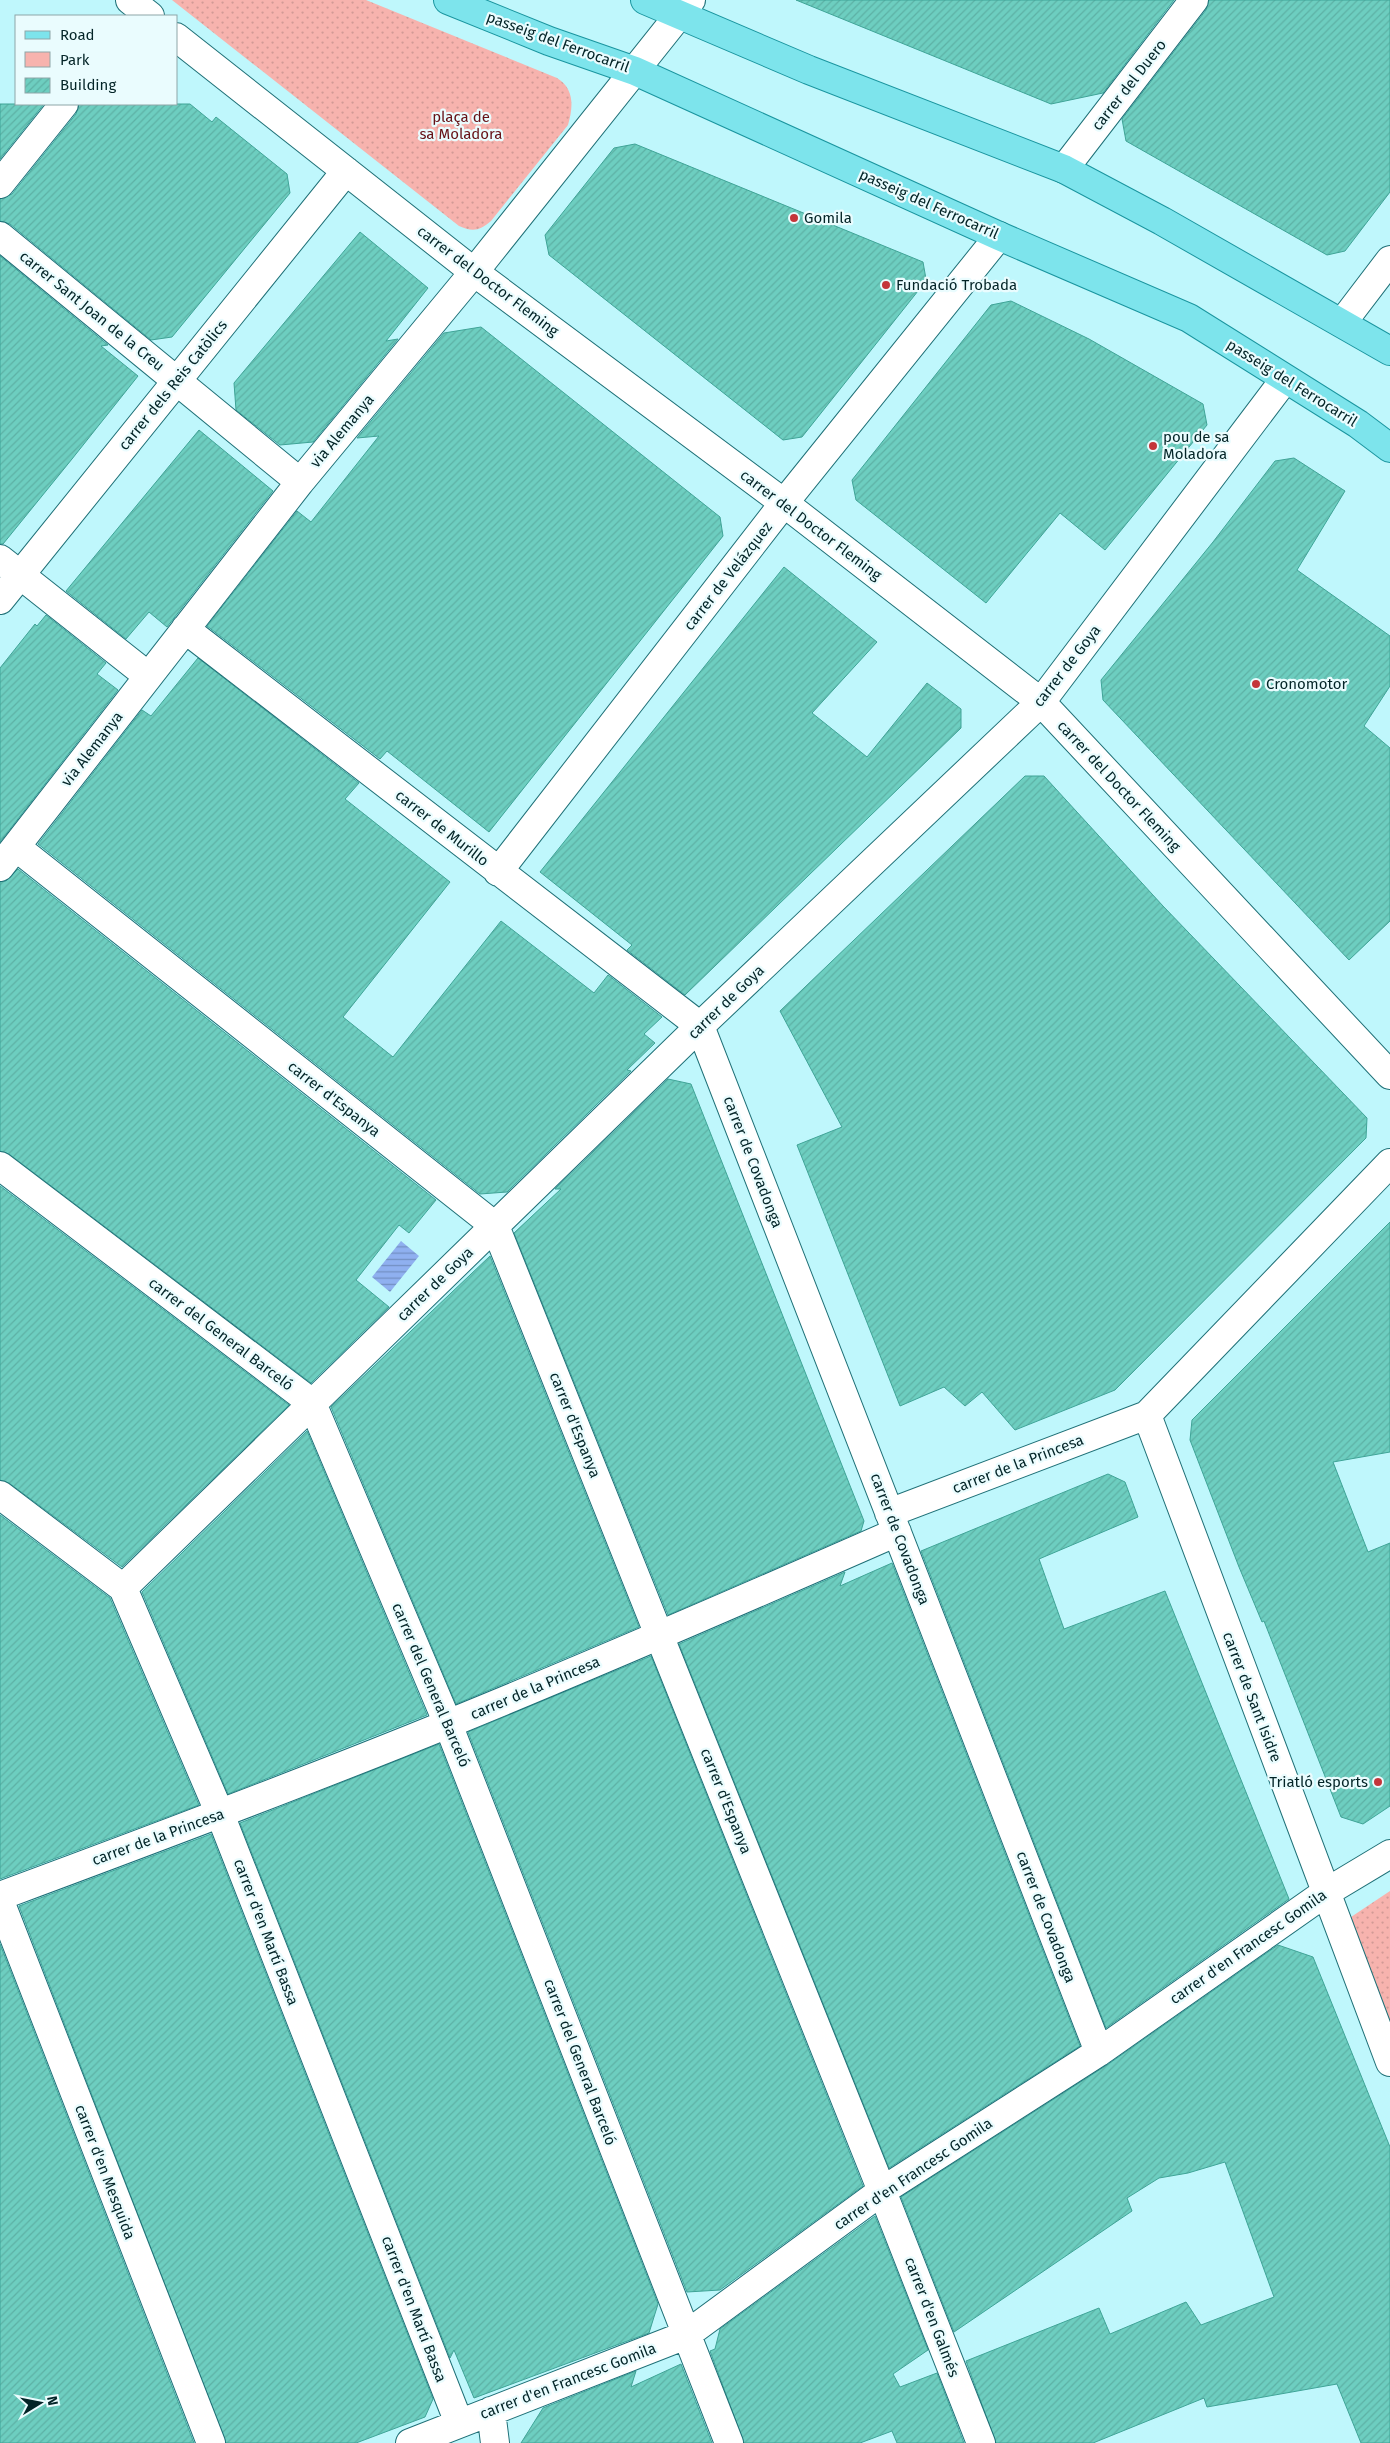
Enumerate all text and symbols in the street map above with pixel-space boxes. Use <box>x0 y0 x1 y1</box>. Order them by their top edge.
street label: passeig del Ferrocarril <box>484 8 632 76</box>
legend <box>15 15 178 105</box>
text: Road <box>60 26 95 44</box>
street label: carrer del Duero <box>1088 36 1170 134</box>
text: Park <box>60 51 90 69</box>
text: Building <box>60 76 116 94</box>
park label: plaça de sa Moladora <box>419 108 503 143</box>
street label: passeig del Ferrocarril <box>857 165 1002 243</box>
place label: Gomila <box>804 209 852 227</box>
marker: Gomila <box>788 212 800 224</box>
street label: carrer del Doctor Fleming <box>414 222 562 340</box>
street label: carrer Sant Joan de la Creu <box>16 247 168 375</box>
place label: Fundació Trobada <box>896 276 1017 294</box>
marker: Fundació Trobada <box>880 279 892 291</box>
street label: carrer dels Reis Catòlics <box>115 316 231 454</box>
street label: passeig del Ferrocarril <box>1223 335 1361 431</box>
street label: via Alemanya <box>306 391 378 471</box>
place label: pou de sa Moladora <box>1163 428 1230 463</box>
marker: pou de sa Moladora <box>1147 440 1159 452</box>
street label: carrer del Doctor Fleming <box>737 466 885 584</box>
street label: carrer de Velázquez <box>680 518 776 634</box>
street label: carrer de Goya <box>1029 622 1105 710</box>
place label: Cronomotor <box>1266 675 1347 693</box>
marker: Cronomotor <box>1250 678 1262 690</box>
street label: via Alemanya <box>57 708 127 790</box>
street label: carrer del Doctor Fleming <box>1054 717 1185 855</box>
street label: carrer de Murillo <box>392 786 492 870</box>
street label: carrer de Goya <box>684 961 768 1043</box>
street label: carrer d'Espanya <box>284 1057 384 1141</box>
street label: carrer de Covadonga <box>720 1094 786 1230</box>
street label: carrer de Goya <box>393 1243 477 1325</box>
street label: carrer del General Barceló <box>145 1274 297 1394</box>
street label: carrer d'Espanya <box>546 1370 604 1480</box>
street label: carrer de la Princesa <box>950 1431 1086 1497</box>
street label: carrer de Covadonga <box>867 1471 933 1607</box>
street label: carrer del General Barceló <box>388 1600 474 1770</box>
street label: carrer de Sant Isidre <box>1219 1629 1285 1765</box>
street label: carrer de la Princesa <box>467 1653 603 1723</box>
street label: carrer d'Espanya <box>697 1746 755 1856</box>
place label: Triatló esports <box>1269 1773 1368 1791</box>
marker: Triatló esports <box>1372 1776 1384 1788</box>
street label: carrer de la Princesa <box>90 1805 226 1869</box>
street label: carrer de Covadonga <box>1013 1849 1079 1985</box>
street label: carrer d'en Martí Bassa <box>230 1856 302 2008</box>
street label: carrer d'en Francesc Gomila <box>1166 1886 1330 2008</box>
street label: carrer del General Barceló <box>540 1976 620 2148</box>
street label: carrer d'en Mesquida <box>71 2102 139 2242</box>
street label: carrer d'en Francesc Gomila <box>830 2114 996 2234</box>
street label: carrer d'en Martí Bassa <box>378 2233 450 2385</box>
street label: carrer d'en Galmés <box>901 2254 963 2380</box>
street label: carrer d'en Francesc Gomila <box>477 2339 659 2423</box>
north arrow <box>15 2378 65 2428</box>
text: N <box>43 2395 61 2407</box>

